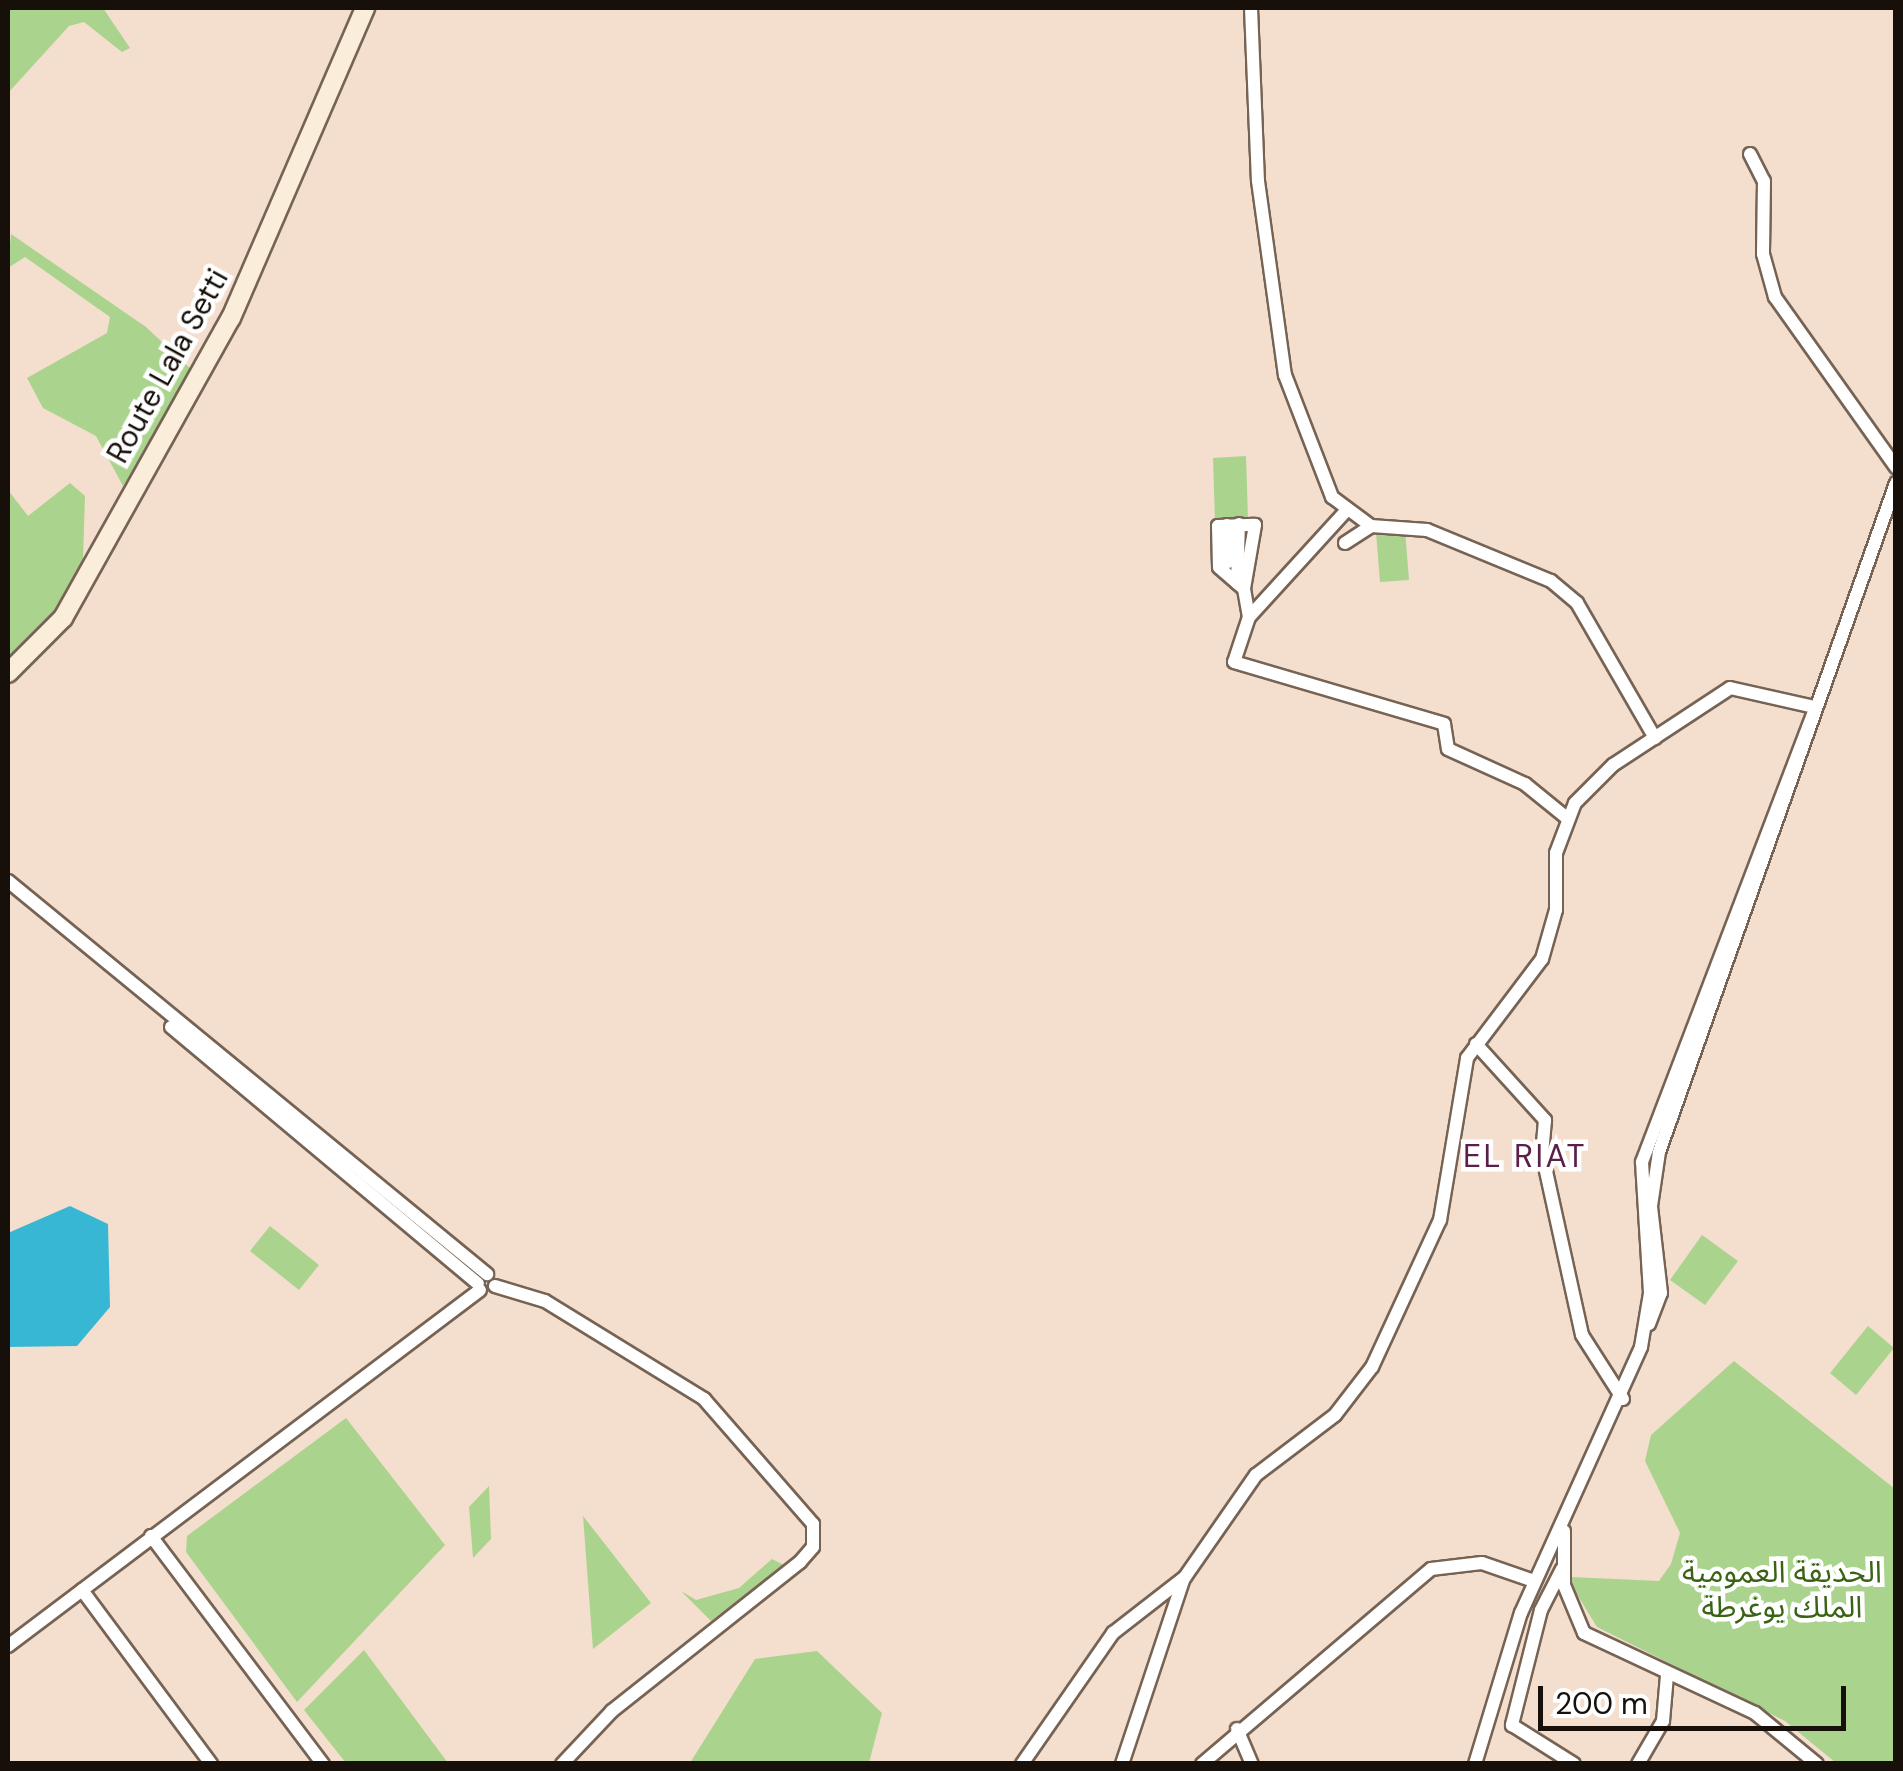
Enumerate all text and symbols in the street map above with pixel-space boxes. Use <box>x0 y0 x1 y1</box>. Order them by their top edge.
street label: Route Lala Setti <box>100 263 236 469</box>
district label: EL RIAT <box>1463 1137 1587 1175</box>
park label: الحديقة العمومية الملك يوغرطة <box>1682 1554 1882 1624</box>
scale bar <box>1543 1666 1850 1728</box>
text: 200 m <box>1555 1684 1648 1723</box>

